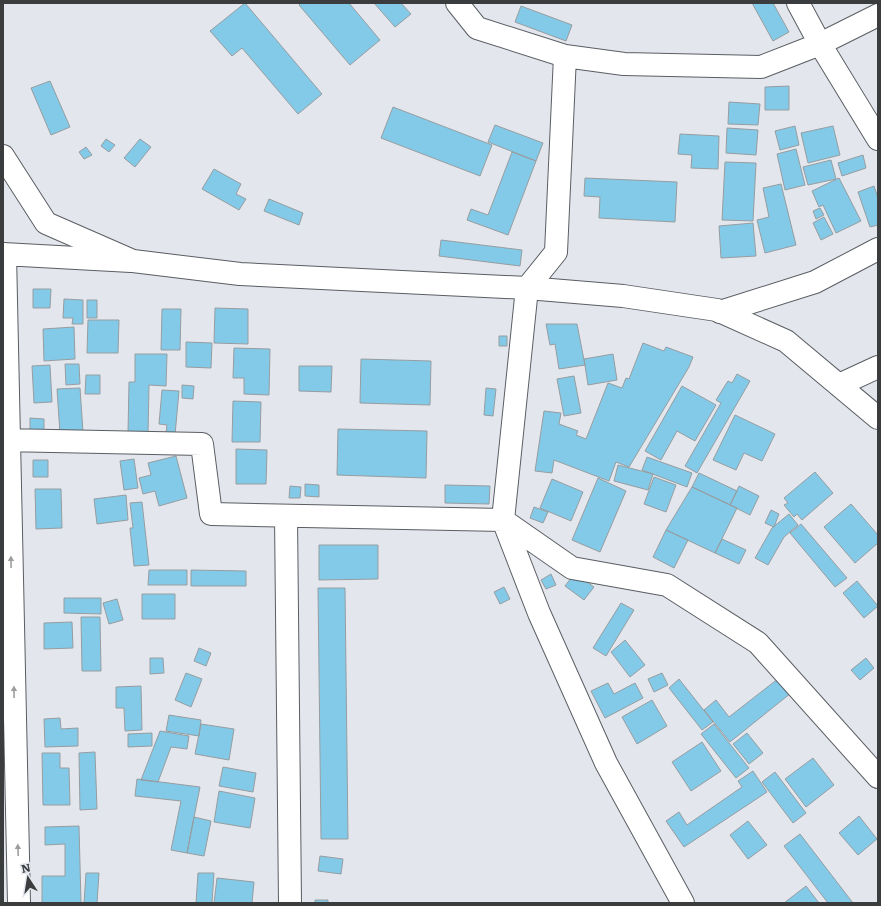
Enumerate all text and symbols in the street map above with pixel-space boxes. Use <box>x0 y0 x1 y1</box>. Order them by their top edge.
one-way arrow <box>8 555 14 568</box>
one-way arrow <box>11 685 17 698</box>
one-way arrow <box>14 844 21 856</box>
north arrow <box>8 858 48 898</box>
text: N <box>20 858 32 876</box>

